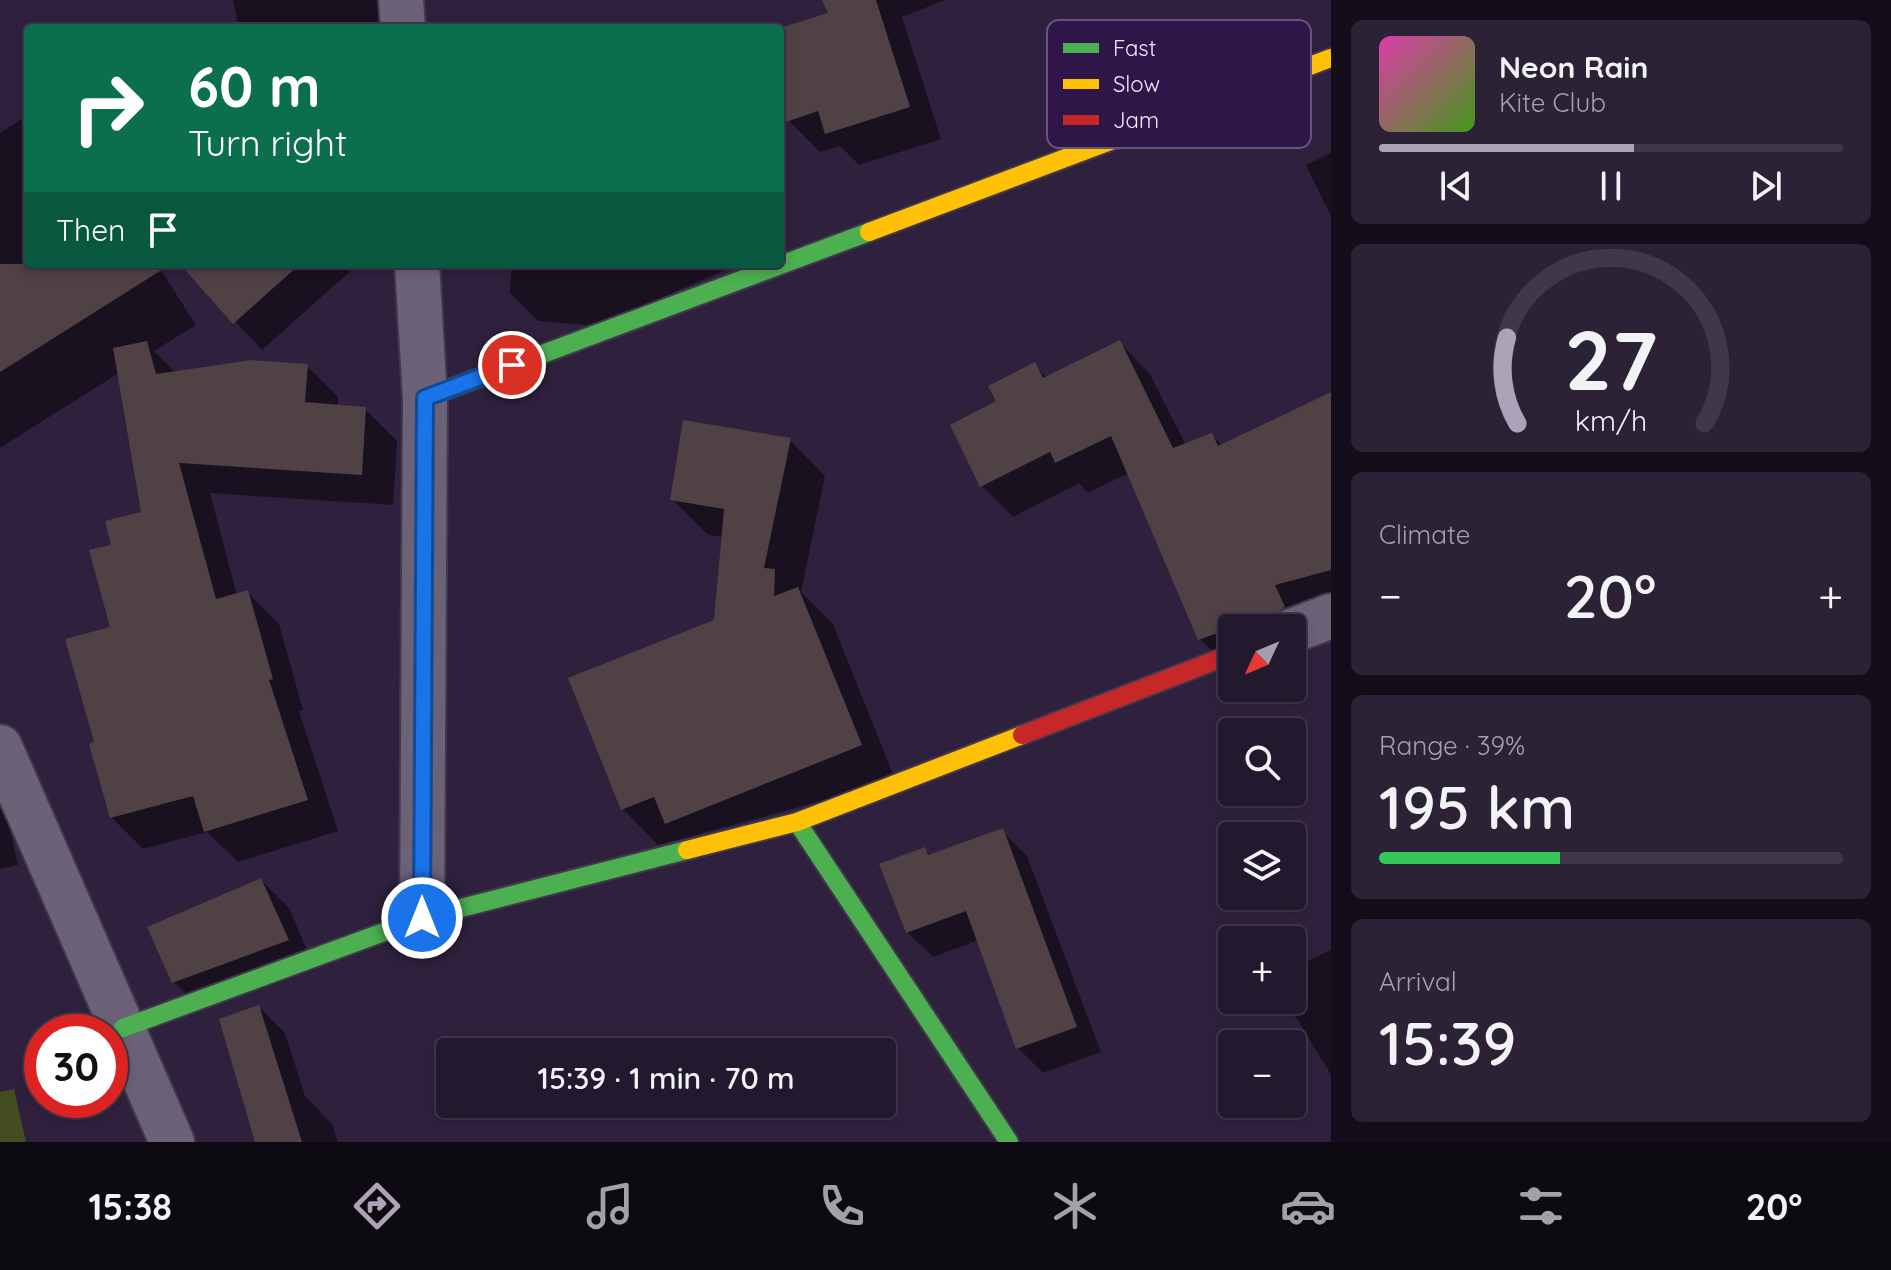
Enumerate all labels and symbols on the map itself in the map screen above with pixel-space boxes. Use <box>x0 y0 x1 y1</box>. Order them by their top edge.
legend <box>1047 20 1311 148</box>
text: Fast <box>1113 34 1156 62</box>
text: Slow <box>1113 70 1160 98</box>
text: Jam <box>1113 106 1159 134</box>
pin <box>478 331 546 399</box>
north arrow <box>1218 614 1306 702</box>
position arrow <box>380 876 464 960</box>
speed limit sign: 30 <box>24 1014 128 1118</box>

